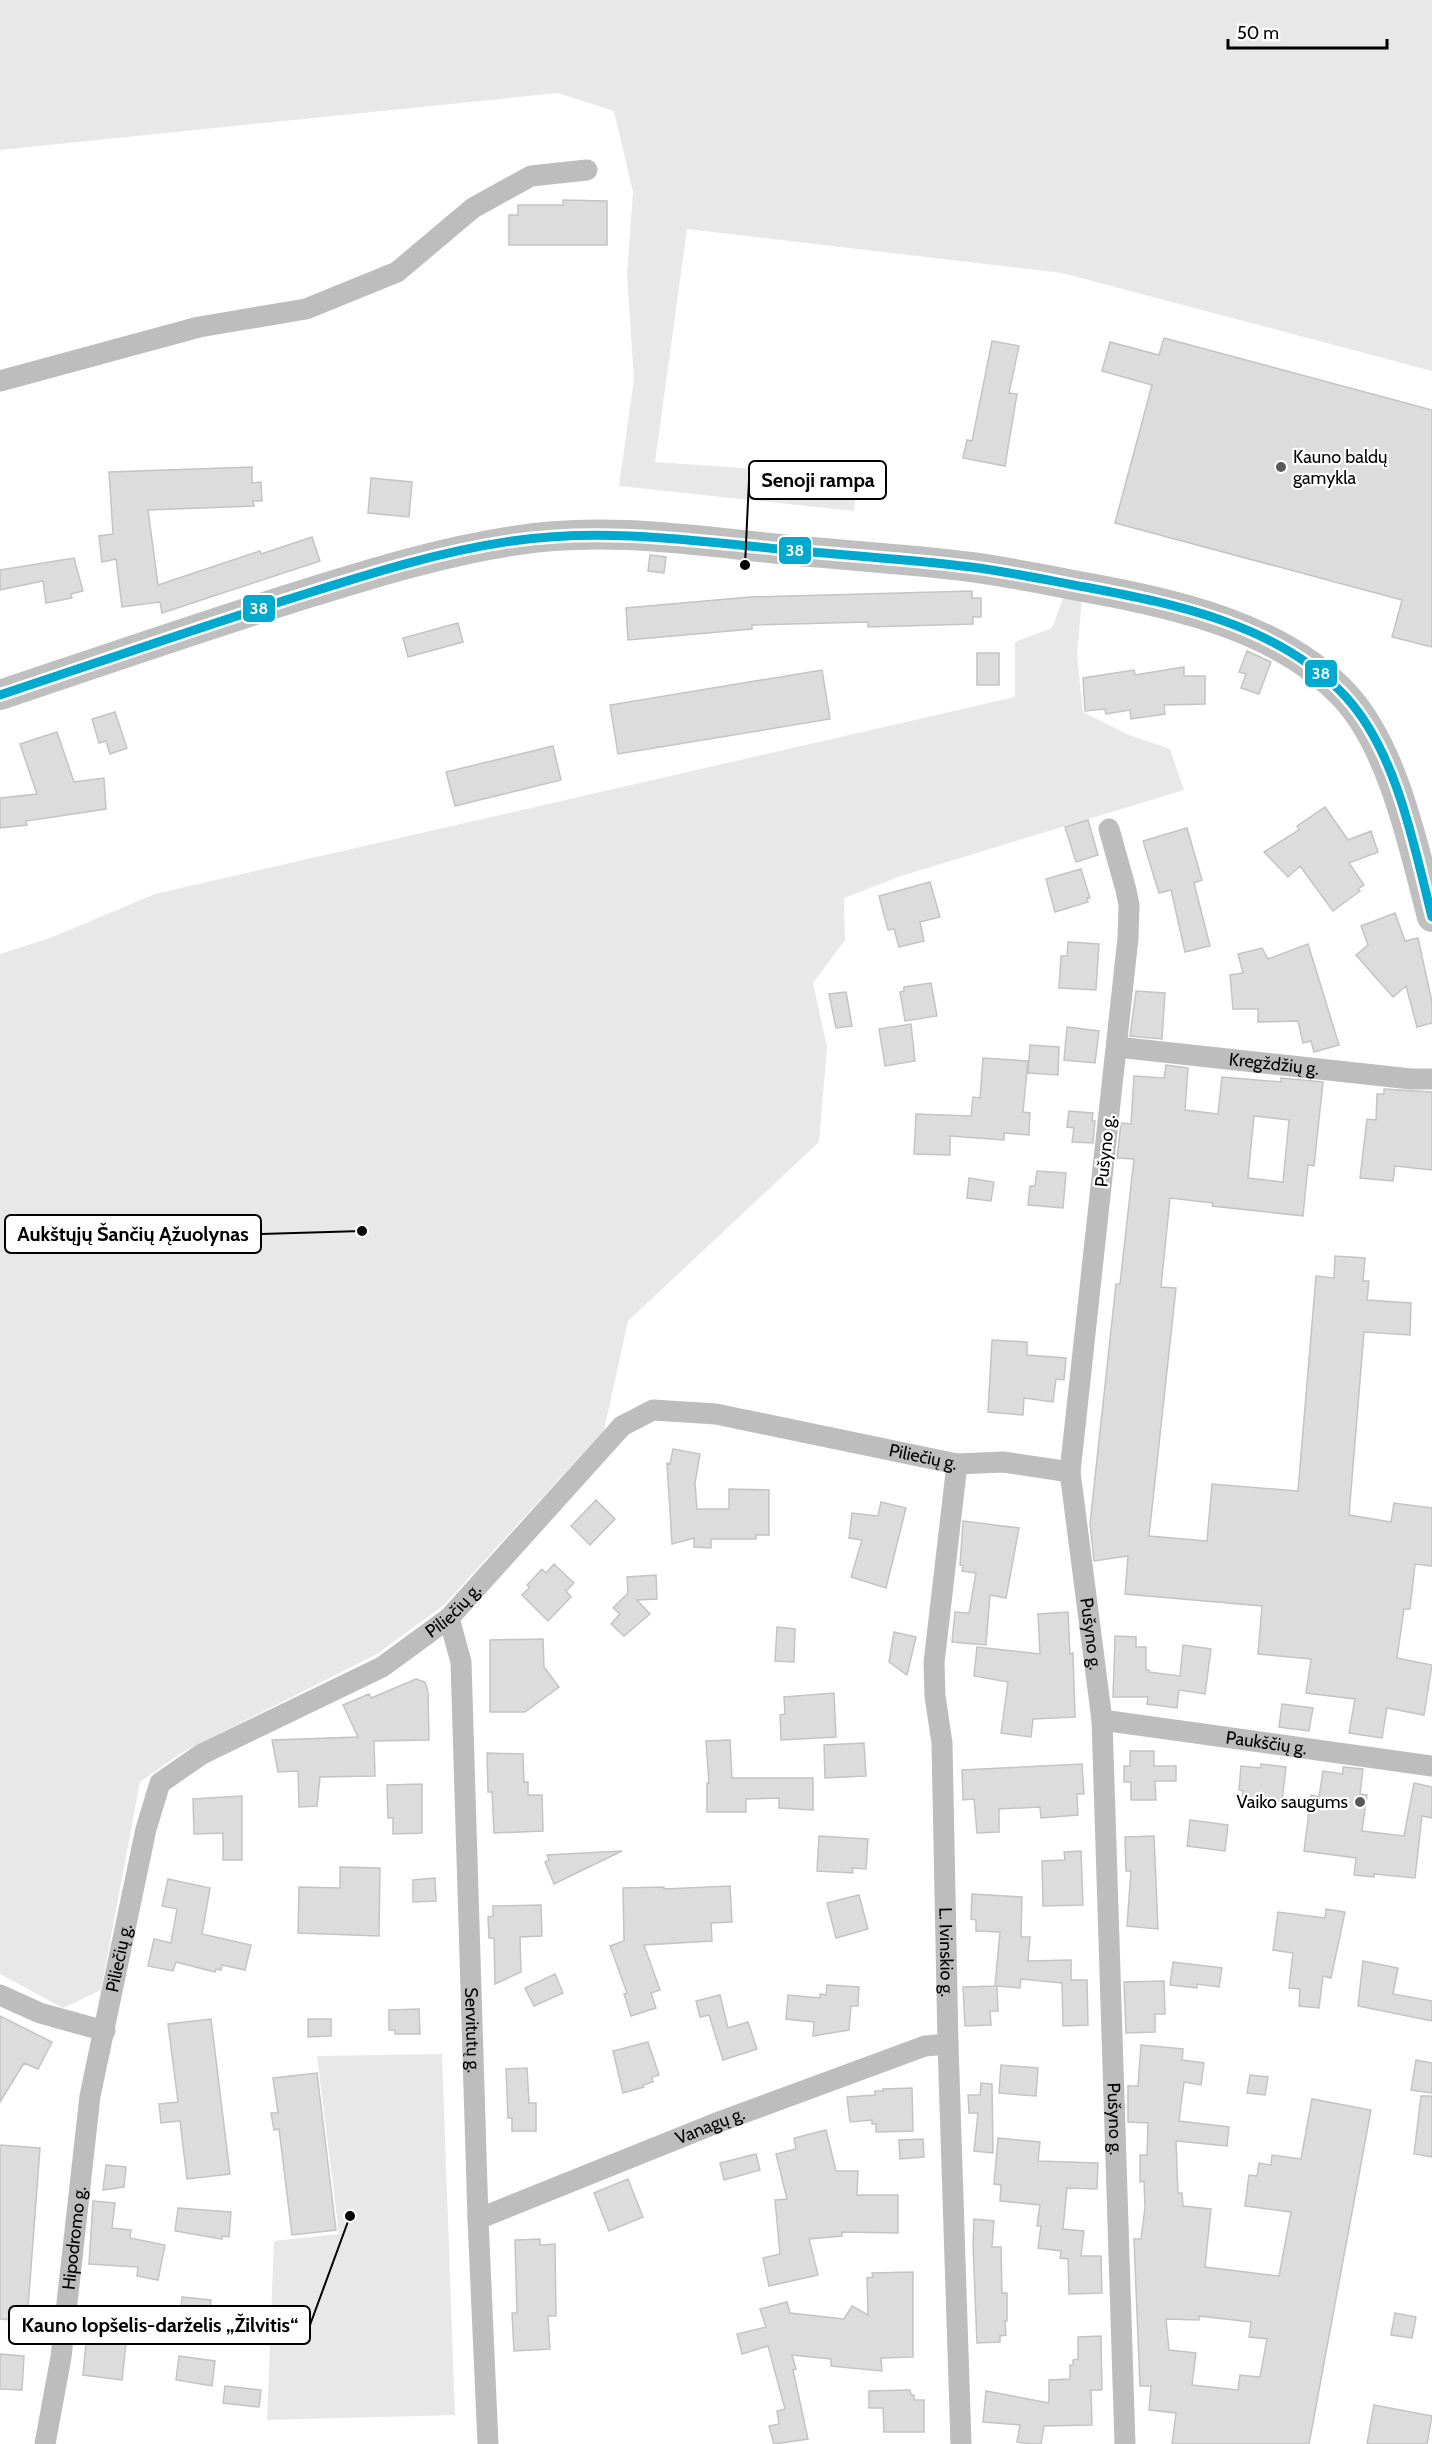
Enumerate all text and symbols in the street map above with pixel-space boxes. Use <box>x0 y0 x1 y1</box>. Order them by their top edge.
scale bar <box>1228 12 1387 50</box>
text: 50 m <box>1237 22 1279 44</box>
place label: Kauno baldų gamykla <box>1293 446 1388 489</box>
marker: Kauno baldų gamykla <box>1274 460 1288 474</box>
callout: Senoji rampa <box>749 461 886 499</box>
text: Senoji rampa <box>761 468 875 492</box>
line badge: 38 <box>778 536 812 565</box>
text: 38 <box>786 541 804 560</box>
line badge: 38 <box>242 594 276 623</box>
text: 38 <box>250 599 268 618</box>
line badge: 38 <box>1304 659 1338 688</box>
text: 38 <box>1312 664 1330 683</box>
street label: Kregždžių g. <box>1228 1048 1320 1080</box>
street label: Pušyno g. <box>1090 1114 1120 1188</box>
callout: Aukštųjų Šančių Ąžuolynas <box>5 1215 261 1253</box>
text: Aukštųjų Šančių Ąžuolynas <box>17 1222 249 1246</box>
street label: Piliečių g. <box>887 1439 959 1475</box>
street label: Piliečių g. <box>421 1579 486 1643</box>
street label: Pušyno g. <box>1075 1596 1106 1671</box>
street label: Paukščių g. <box>1224 1726 1308 1759</box>
place label: Vaiko saugums <box>1237 1791 1348 1813</box>
marker: Vaiko saugums <box>1353 1795 1367 1809</box>
street label: L. Ivinskio g. <box>934 1907 958 1997</box>
street label: Piliečių g. <box>101 1922 137 1994</box>
street label: Servitutų g. <box>460 1987 485 2074</box>
street label: Pušyno g. <box>1103 2082 1127 2156</box>
street label: Vanagų g. <box>672 2102 748 2149</box>
street label: Hipodromo g. <box>58 2185 91 2291</box>
callout: Kauno lopšelis-darželis „Žilvitis“ <box>9 2306 310 2344</box>
text: Kauno lopšelis-darželis „Žilvitis“ <box>22 2313 298 2337</box>

